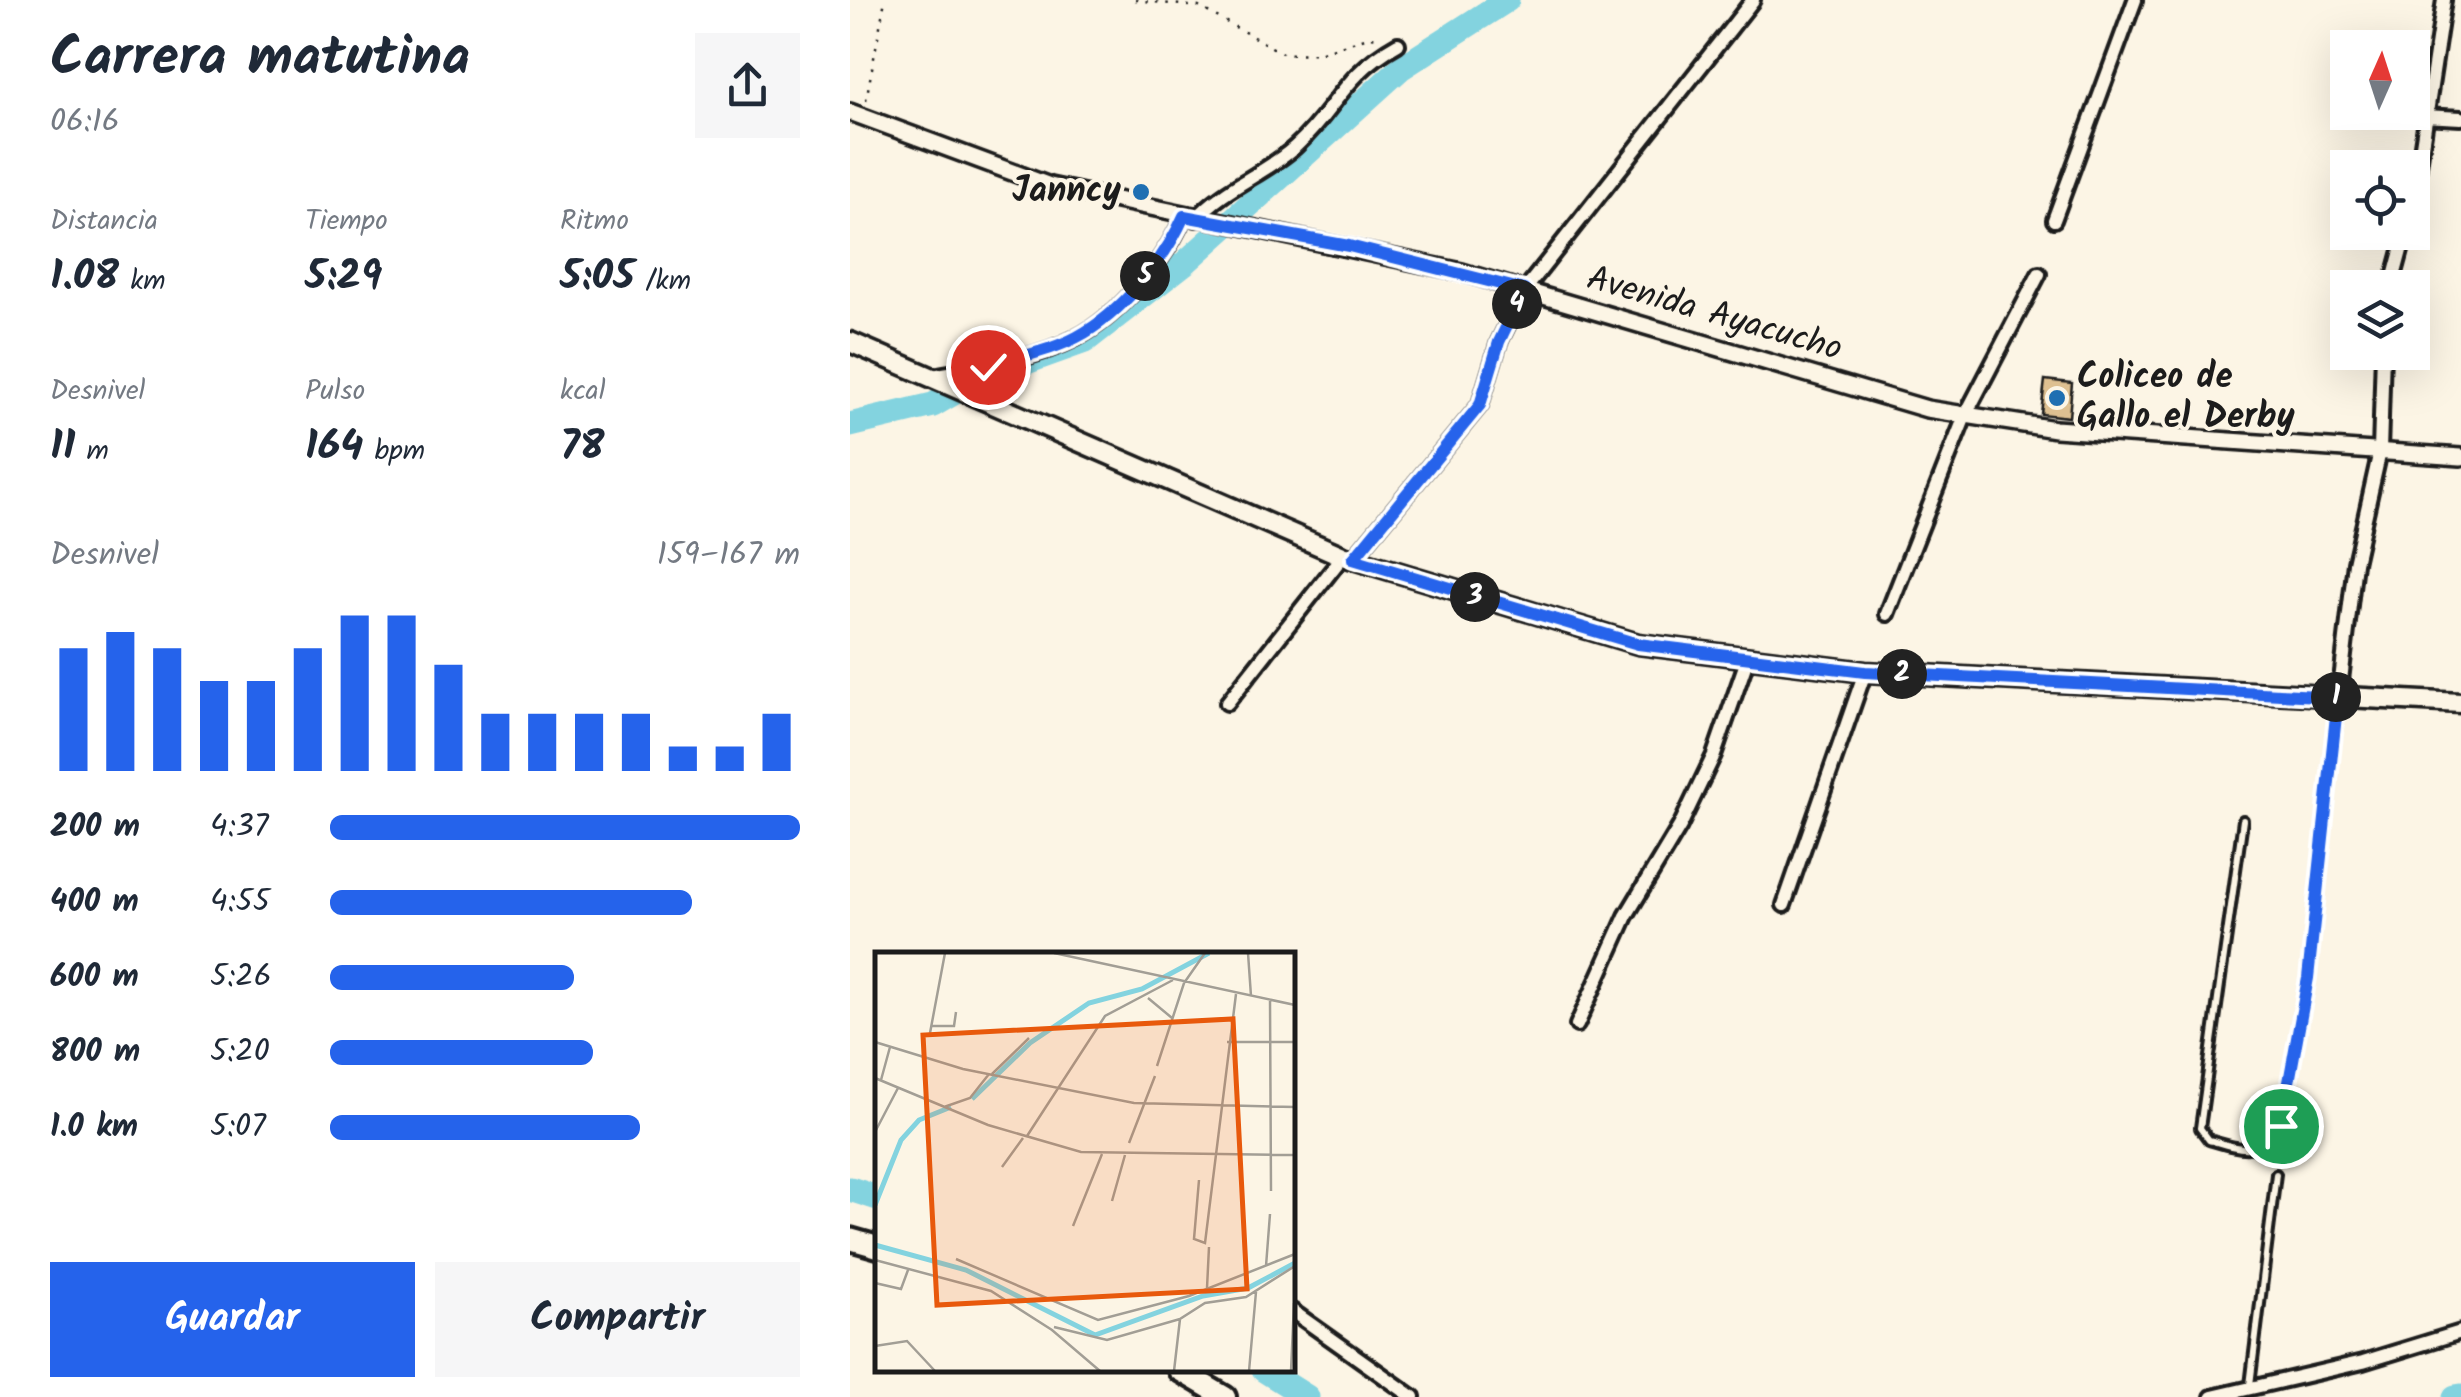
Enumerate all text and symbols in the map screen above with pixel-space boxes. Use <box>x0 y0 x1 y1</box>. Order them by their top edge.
text: Carrera matutina <box>50 16 470 103</box>
north arrow <box>2330 30 2430 130</box>
map controls <box>2330 30 2430 370</box>
button: share <box>695 33 800 138</box>
text: 06:16 <box>50 97 120 148</box>
button: locate <box>2330 150 2430 250</box>
place label: Janncy <box>1012 164 1122 220</box>
marker: Janncy <box>1130 181 1152 203</box>
text: Distancia <box>50 199 158 244</box>
text: Tiempo <box>305 199 388 244</box>
text: Ritmo <box>560 199 629 244</box>
text: 1.08 <box>50 244 119 311</box>
text: 5:29 <box>305 244 382 311</box>
text: 5:05 <box>560 244 634 311</box>
pin: 5 <box>1120 251 1170 301</box>
street label: Avenida Ayacucho <box>1580 252 1848 378</box>
text: 5 <box>1138 253 1152 298</box>
text: km <box>119 259 166 304</box>
text: /km <box>634 259 691 304</box>
button: layers <box>2330 270 2430 370</box>
pin: 4 <box>1492 279 1542 329</box>
text: 4 <box>1509 281 1525 326</box>
pin <box>946 325 1031 410</box>
icon: check <box>961 340 1016 395</box>
place label: Coliceo de Gallo el Derby <box>2077 350 2296 446</box>
text: Desnivel <box>50 369 145 414</box>
text: Pulso <box>305 369 365 414</box>
text: kcal <box>560 369 606 414</box>
marker: Coliceo de Gallo el Derby <box>2046 387 2068 409</box>
text: 11 <box>50 414 75 481</box>
text: 164 <box>305 414 363 481</box>
text: 78 <box>560 414 605 481</box>
text: m <box>75 429 109 474</box>
text: bpm <box>363 429 425 474</box>
text: Desnivel <box>50 530 159 581</box>
text: 159–167 m <box>657 530 800 581</box>
pin: 3 <box>1450 572 1500 622</box>
text: 3 <box>1467 574 1483 619</box>
pin: 2 <box>1877 649 1927 699</box>
text: 2 <box>1894 651 1910 696</box>
pin: 1 <box>2311 672 2361 722</box>
text: 1 <box>2332 674 2340 719</box>
text: 200 m <box>50 802 140 853</box>
text: 4:37 <box>210 802 269 853</box>
text: 400 m <box>50 877 139 928</box>
text: 4:55 <box>210 877 270 928</box>
text: 600 m <box>50 952 139 1003</box>
text: 5:26 <box>210 952 271 1003</box>
inset map <box>875 952 1295 1372</box>
text: 800 m <box>50 1027 140 1078</box>
text: 5:20 <box>210 1027 270 1078</box>
pin <box>2239 1084 2324 1169</box>
icon: arrive <box>2254 1099 2309 1154</box>
text: 1.0 km <box>50 1102 138 1153</box>
text: 5:07 <box>210 1102 266 1153</box>
button: Guardar <box>50 1262 415 1377</box>
button: Compartir <box>435 1262 800 1377</box>

